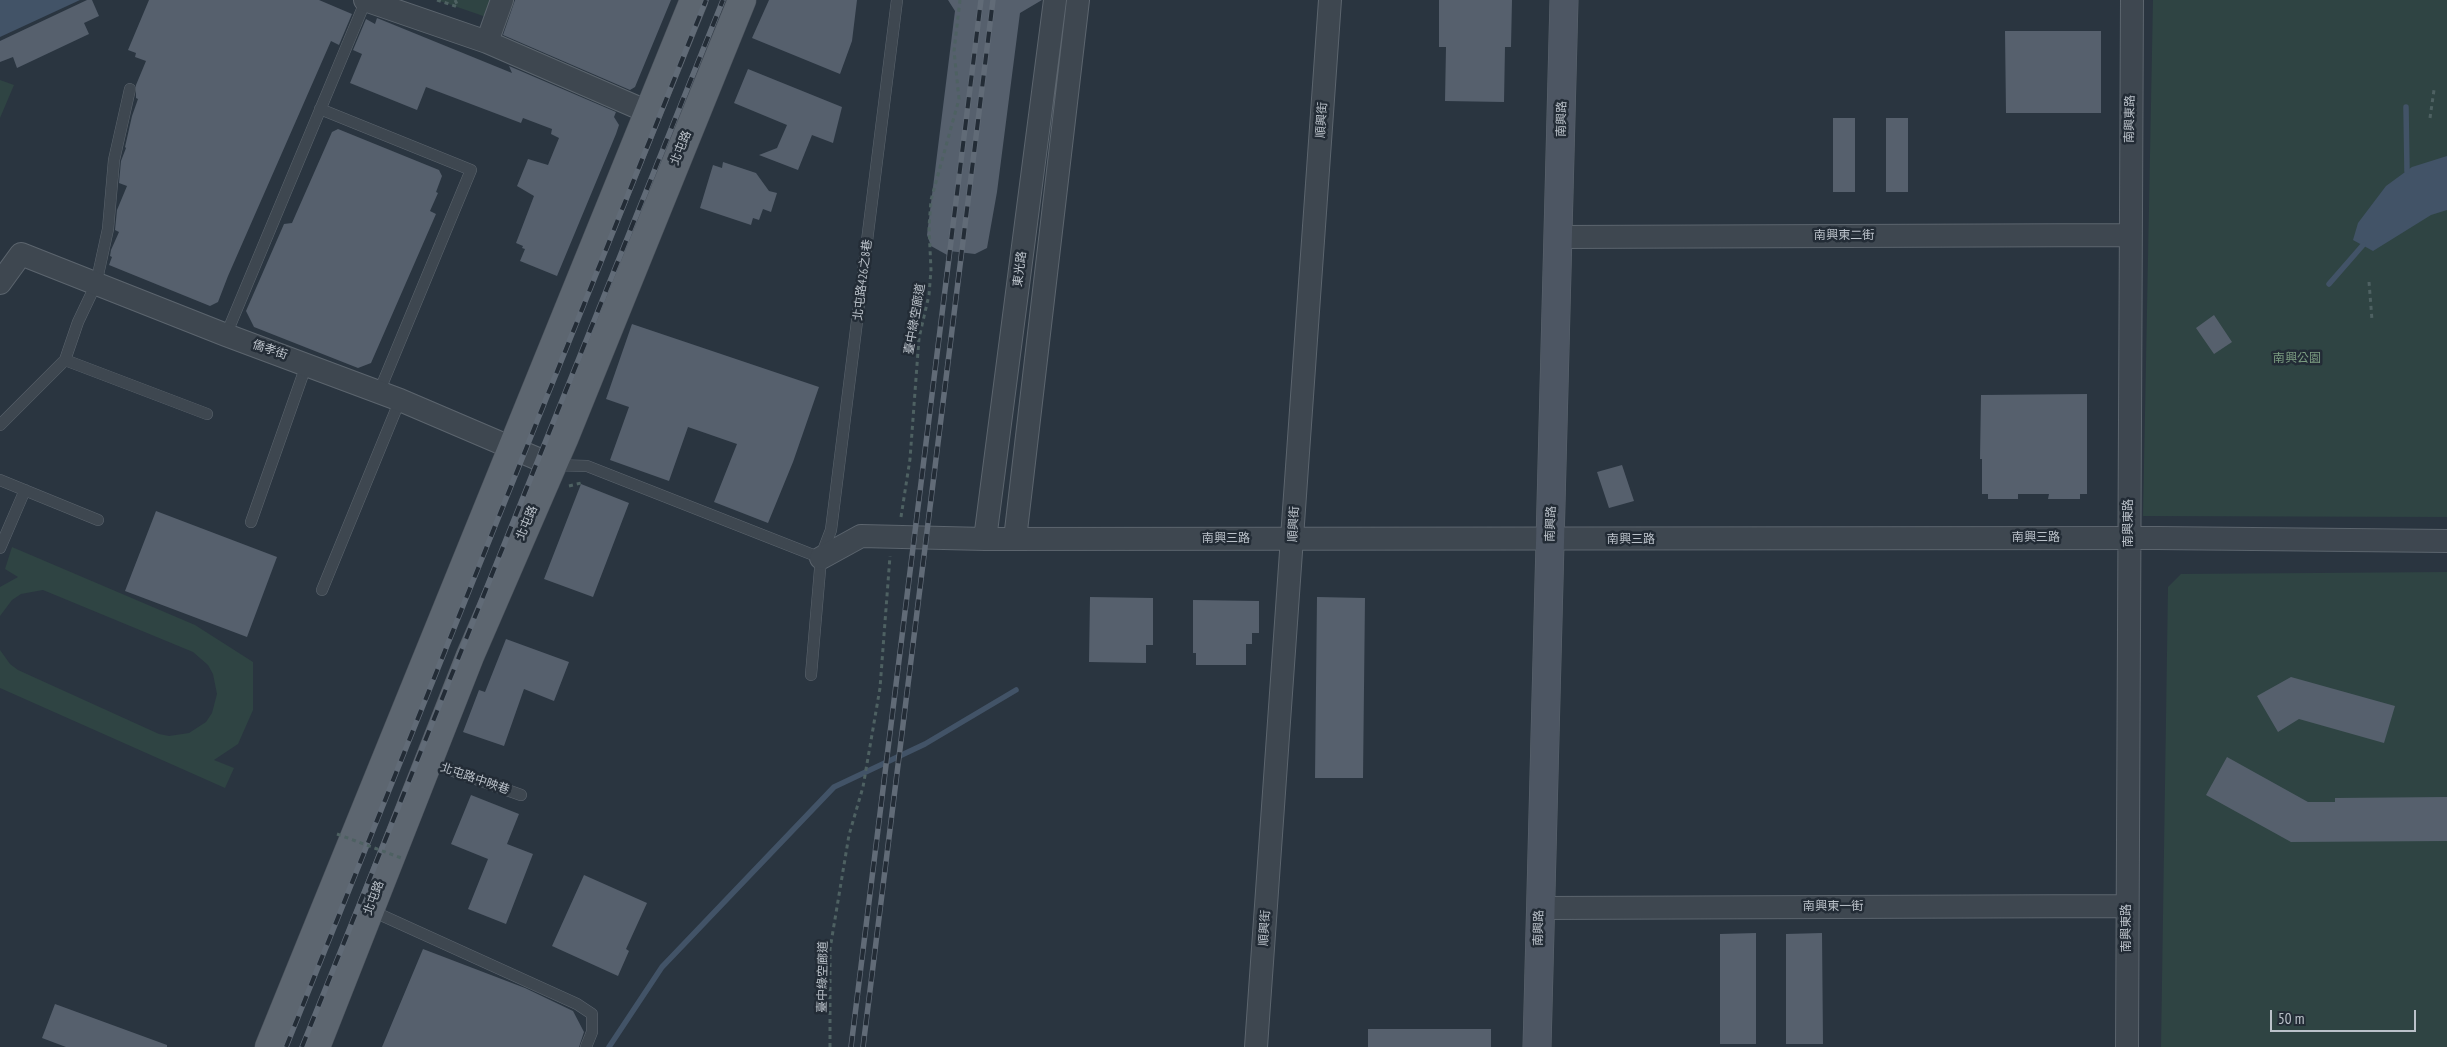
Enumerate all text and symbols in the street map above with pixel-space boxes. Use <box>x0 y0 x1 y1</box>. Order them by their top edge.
street label: 南興東路 <box>2122 95 2138 143</box>
street label: 南興路 <box>1554 101 1570 137</box>
street label: 順興街 <box>1314 102 1330 138</box>
street label: 北屯路 <box>668 129 694 167</box>
street label: 南興東二街 <box>1814 229 1874 243</box>
street label: 北屯路426之8巷 <box>851 239 875 321</box>
street label: 東光路 <box>1011 250 1029 288</box>
street label: 臺中綠空廊道 <box>902 282 928 356</box>
street label: 僑孝街 <box>251 337 289 363</box>
park label: 南興公園 <box>2273 352 2321 366</box>
street label: 南興東路 <box>2122 499 2136 547</box>
street label: 北屯路 <box>513 504 541 542</box>
street label: 順興街 <box>1286 506 1302 542</box>
street label: 南興路 <box>1543 506 1559 542</box>
street label: 南興三路 <box>2012 531 2060 545</box>
street label: 南興三路 <box>1202 532 1250 546</box>
street label: 南興三路 <box>1607 533 1655 547</box>
street label: 北屯路中映巷 <box>439 760 511 798</box>
street label: 北屯路 <box>361 879 387 917</box>
street label: 南興東一街 <box>1803 900 1863 914</box>
street label: 南興東路 <box>2120 904 2134 952</box>
street label: 順興街 <box>1257 910 1273 946</box>
street label: 南興路 <box>1531 910 1547 946</box>
street label: 臺中綠空廊道 <box>815 941 831 1013</box>
scale bar <box>2272 1000 2418 1032</box>
text: 50 m <box>2278 1009 2304 1028</box>

